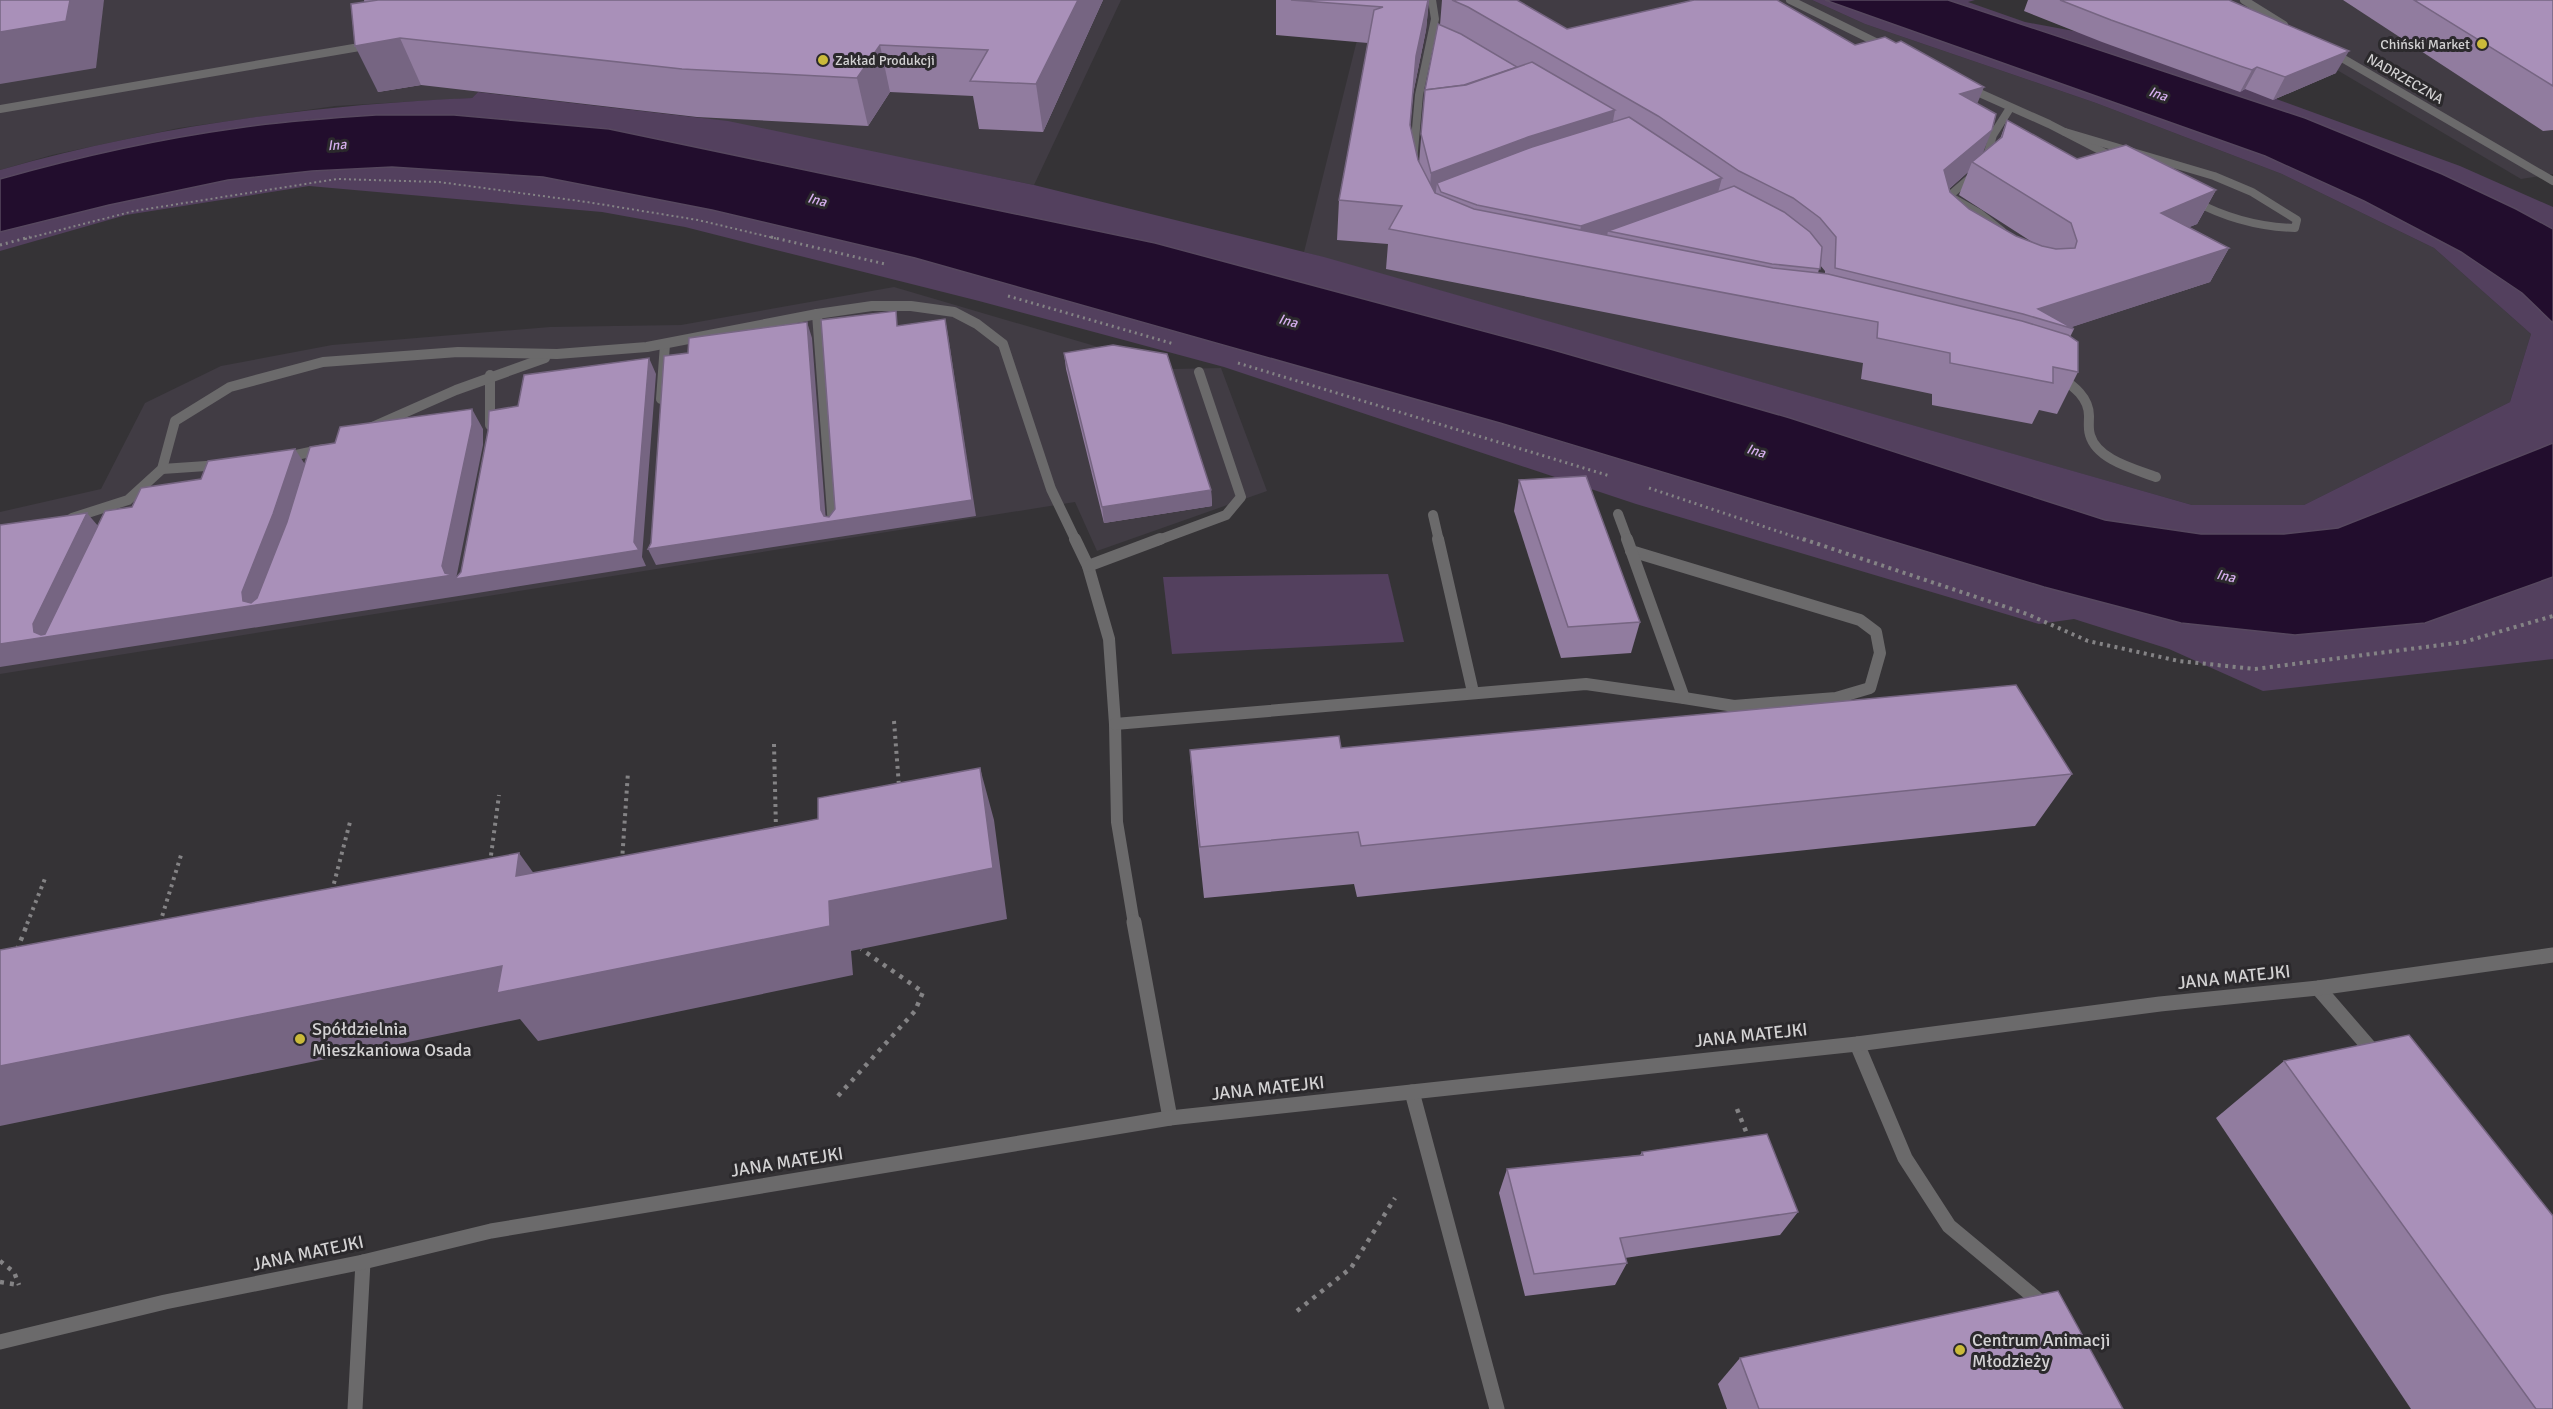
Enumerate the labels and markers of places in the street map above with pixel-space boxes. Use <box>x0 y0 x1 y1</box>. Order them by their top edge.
place label: Chiński Market <box>2380 36 2470 53</box>
marker: Chiński Market <box>2475 37 2489 51</box>
place label: Zakład Produkcji <box>835 52 935 69</box>
marker: Zakład Produkcji <box>816 53 830 67</box>
place label: Spółdzielnia Mieszkaniowa Osada <box>312 1018 472 1061</box>
marker: Spółdzielnia Mieszkaniowa Osada <box>293 1032 307 1046</box>
place label: Centrum Animacji Młodzieży <box>1972 1329 2110 1372</box>
marker: Centrum Animacji Młodzieży <box>1953 1343 1967 1357</box>

